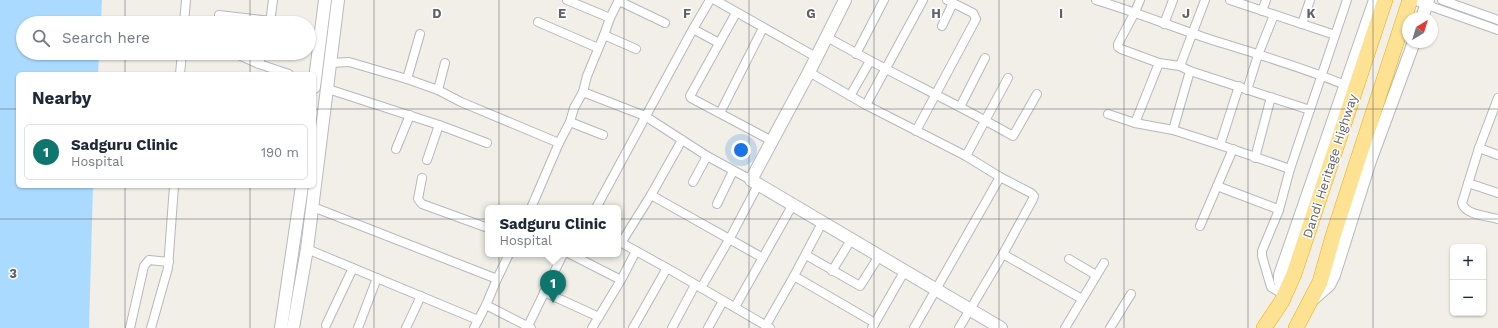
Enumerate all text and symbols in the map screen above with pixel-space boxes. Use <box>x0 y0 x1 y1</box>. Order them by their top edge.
text: D <box>432 6 442 21</box>
text: E <box>558 6 566 21</box>
text: F <box>683 6 691 21</box>
text: G <box>806 6 816 21</box>
text: H <box>931 6 941 21</box>
text: I <box>1059 6 1063 21</box>
text: J <box>1182 6 1190 21</box>
text: K <box>1306 6 1316 21</box>
north arrow <box>1402 12 1438 48</box>
search box <box>16 16 316 60</box>
icon: search <box>30 27 52 49</box>
text: Search here <box>62 29 150 47</box>
text: Nearby <box>32 88 91 108</box>
street label: Dandi Heritage Highway <box>1300 92 1360 240</box>
text: Sadguru Clinic <box>71 136 178 154</box>
your location <box>731 140 751 160</box>
text: 1 <box>43 145 49 160</box>
text: 190 m <box>261 145 299 160</box>
text: Hospital <box>71 154 123 169</box>
popup <box>485 205 621 257</box>
text: Sadguru Clinic <box>499 215 607 233</box>
text: Hospital <box>499 233 552 248</box>
map controls <box>1450 244 1486 316</box>
button: + <box>1450 244 1486 280</box>
text: 3 <box>9 266 17 281</box>
pin: 1 <box>540 270 566 303</box>
button: − <box>1450 280 1486 316</box>

